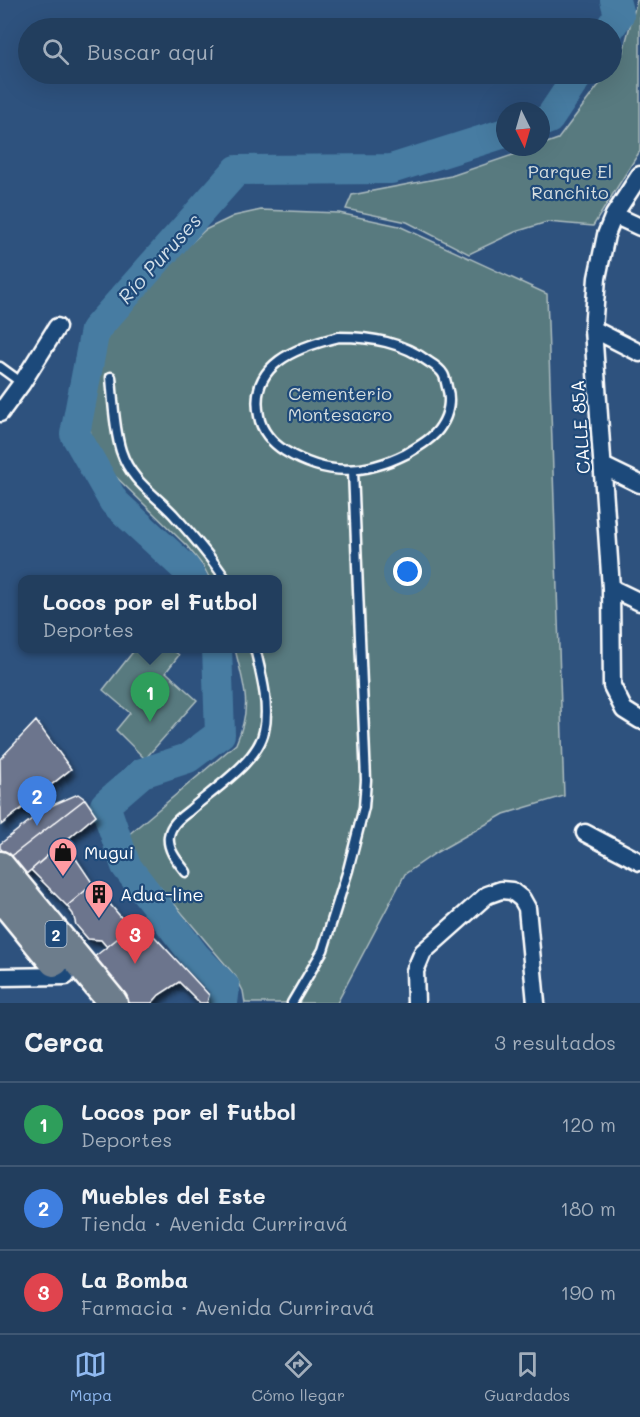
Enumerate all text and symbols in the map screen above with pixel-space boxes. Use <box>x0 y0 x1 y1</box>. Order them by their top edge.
search box <box>18 18 622 84</box>
icon: search <box>39 35 72 68</box>
text: Buscar aquí <box>87 37 215 66</box>
north arrow <box>496 102 550 156</box>
park label: Parque El Ranchito <box>528 159 612 204</box>
water label: Río Puruses <box>111 207 207 309</box>
street label: CALLE 85A <box>565 379 595 475</box>
park label: Cementerio Montesacro <box>288 381 392 426</box>
your location <box>393 557 422 586</box>
popup <box>18 575 282 653</box>
text: Locos por el Futbol <box>43 587 257 616</box>
text: Deportes <box>43 616 134 642</box>
pin: 1 <box>130 672 170 722</box>
pin: 2 <box>18 776 57 826</box>
shop icon: Mugui <box>47 836 79 878</box>
place label: Mugui <box>84 840 134 864</box>
building icon: Adua-line <box>83 878 115 920</box>
place label: Adua-line <box>120 882 204 906</box>
pin: 3 <box>116 914 154 964</box>
road number: 2 <box>46 921 66 947</box>
text: Cerca <box>24 1025 104 1059</box>
text: 3 resultados <box>494 1029 616 1055</box>
text: Locos por el Futbol <box>81 1097 296 1126</box>
text: 1 <box>39 1111 48 1137</box>
text: 120 m <box>561 1111 616 1137</box>
text: Deportes <box>81 1126 172 1152</box>
text: Muebles del Este <box>81 1181 266 1210</box>
text: 2 <box>38 1195 49 1221</box>
text: 180 m <box>560 1195 616 1221</box>
text: Tienda · Avenida Curriravá <box>81 1210 348 1236</box>
text: La Bomba <box>81 1265 188 1294</box>
text: 3 <box>38 1279 50 1305</box>
text: 190 m <box>561 1279 616 1305</box>
text: Farmacia · Avenida Curriravá <box>81 1294 375 1320</box>
tab: Mapa <box>70 1348 112 1405</box>
tab: Cómo llegar <box>251 1348 345 1405</box>
tab: Guardados <box>484 1348 570 1405</box>

